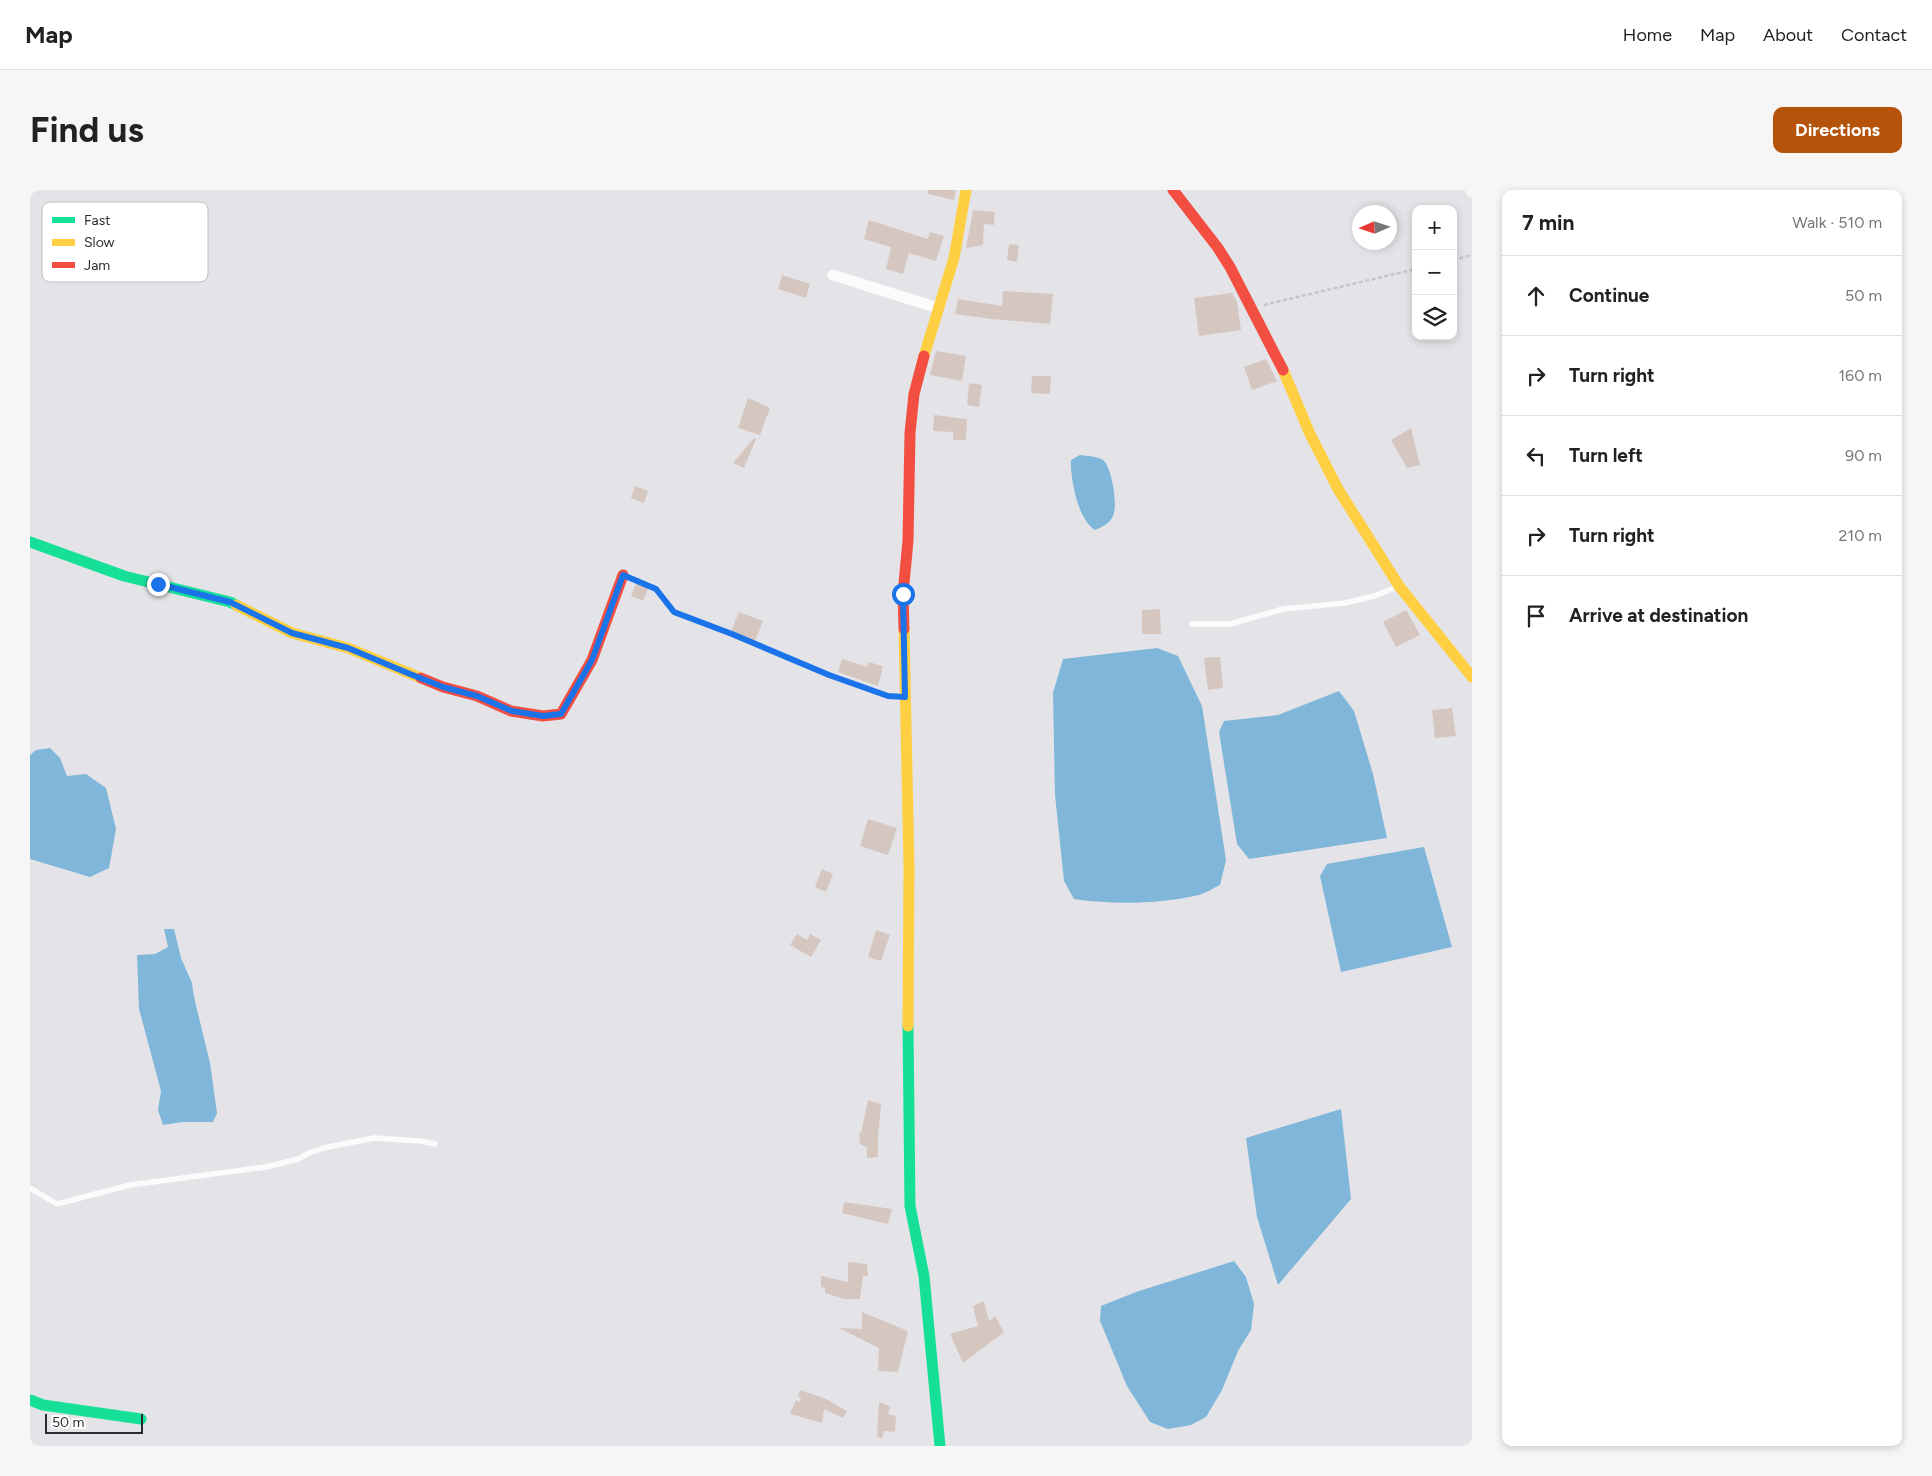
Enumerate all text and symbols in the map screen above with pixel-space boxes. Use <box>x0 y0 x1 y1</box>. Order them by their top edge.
text: Map <box>25 20 73 49</box>
text: Home <box>1623 24 1672 46</box>
text: Map <box>1700 24 1735 46</box>
text: About <box>1763 24 1813 46</box>
text: Contact <box>1841 24 1907 46</box>
button: Directions <box>1773 107 1902 153</box>
text: Find us <box>30 109 144 151</box>
legend <box>42 202 208 282</box>
north arrow <box>1352 205 1397 250</box>
map controls <box>1412 205 1457 340</box>
button: + <box>1412 205 1457 250</box>
text: 7 min <box>1522 210 1574 235</box>
text: Fast <box>84 212 110 229</box>
text: Walk · 510 m <box>1792 213 1882 232</box>
text: Slow <box>84 234 115 251</box>
button: − <box>1412 250 1457 295</box>
text: Jam <box>84 257 110 274</box>
icon: ahead <box>1522 282 1550 310</box>
text: Continue <box>1569 284 1649 307</box>
text: 50 m <box>1845 286 1882 305</box>
button: layers <box>1412 295 1457 340</box>
icon: right <box>1522 362 1550 390</box>
text: Turn right <box>1569 364 1655 387</box>
text: 160 m <box>1839 366 1882 385</box>
icon: left <box>1522 442 1550 470</box>
text: Turn left <box>1569 444 1643 467</box>
text: 90 m <box>1845 446 1882 465</box>
icon: right <box>1522 522 1550 550</box>
text: Turn right <box>1569 524 1655 547</box>
text: 210 m <box>1839 526 1882 545</box>
route end <box>147 573 170 596</box>
route start <box>892 583 915 606</box>
icon: arrive <box>1522 602 1550 630</box>
text: Arrive at destination <box>1569 604 1748 627</box>
scale bar <box>45 1411 142 1434</box>
text: 50 m <box>52 1414 84 1431</box>

